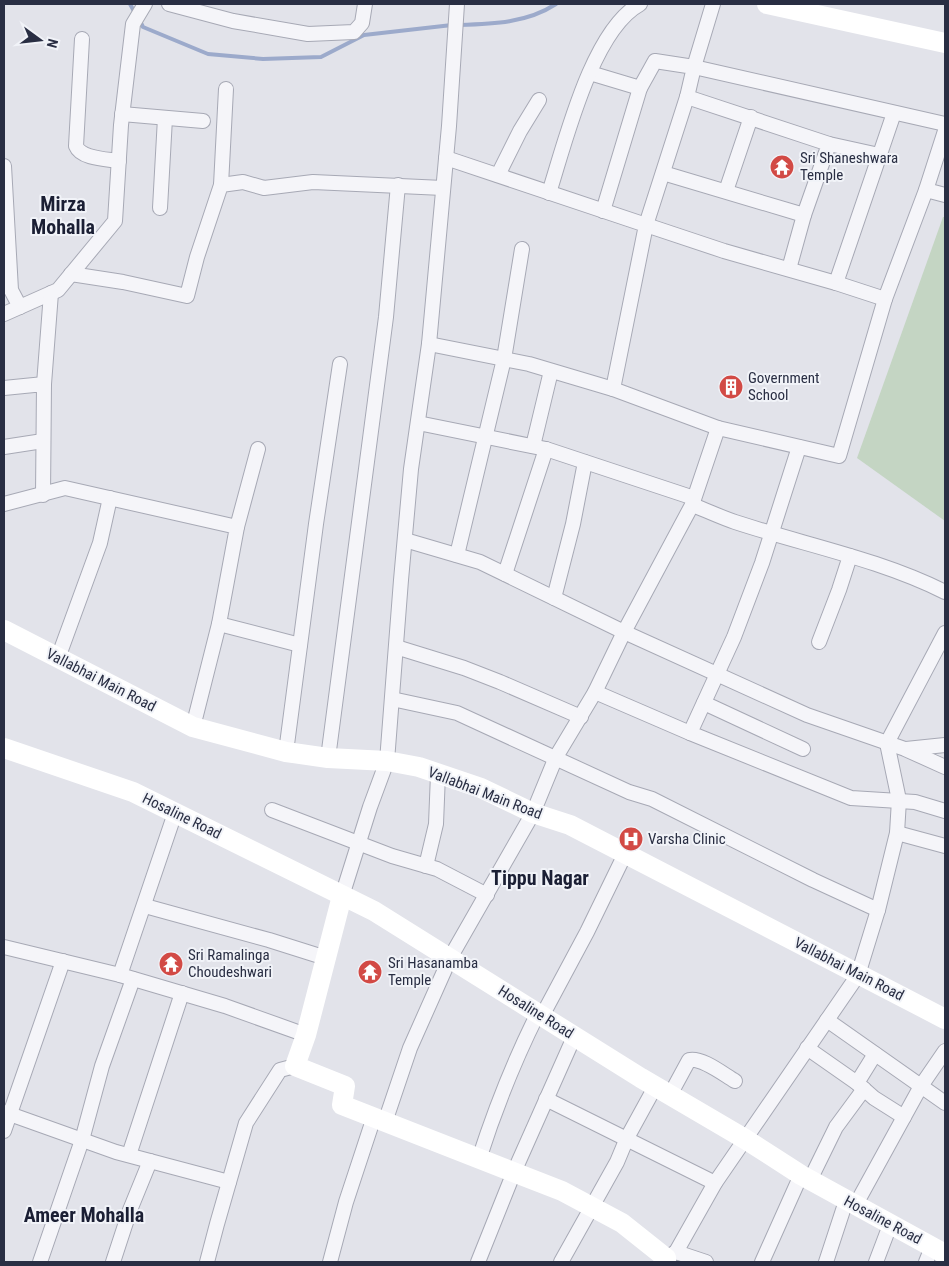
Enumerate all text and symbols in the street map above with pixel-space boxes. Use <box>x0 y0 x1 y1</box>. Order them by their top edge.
north arrow <box>15 15 65 65</box>
text: N <box>44 37 61 50</box>
place label: Sri Shaneshwara Temple <box>800 149 898 184</box>
temple icon: Sri Shaneshwara Temple <box>769 154 795 180</box>
district label: Mirza Mohalla <box>31 192 95 239</box>
place label: Government School <box>748 369 820 404</box>
building icon: Government School <box>718 374 744 400</box>
street label: Vallabhai Main Road <box>43 645 159 715</box>
street label: Vallabhai Main Road <box>425 763 545 823</box>
street label: Hosaline Road <box>140 789 224 843</box>
hospital icon: Varsha Clinic <box>618 826 644 852</box>
place label: Varsha Clinic <box>648 830 726 848</box>
district label: Tippu Nagar <box>491 866 589 890</box>
street label: Vallabhai Main Road <box>791 934 907 1004</box>
place label: Sri Ramalinga Choudeshwari <box>188 946 272 981</box>
temple icon: Sri Ramalinga Choudeshwari <box>158 951 184 977</box>
place label: Sri Hasanamba Temple <box>388 954 478 989</box>
temple icon: Sri Hasanamba Temple <box>357 959 383 985</box>
street label: Hosaline Road <box>495 982 577 1042</box>
street label: Hosaline Road <box>841 1192 925 1248</box>
district label: Ameer Mohalla <box>24 1203 144 1227</box>

